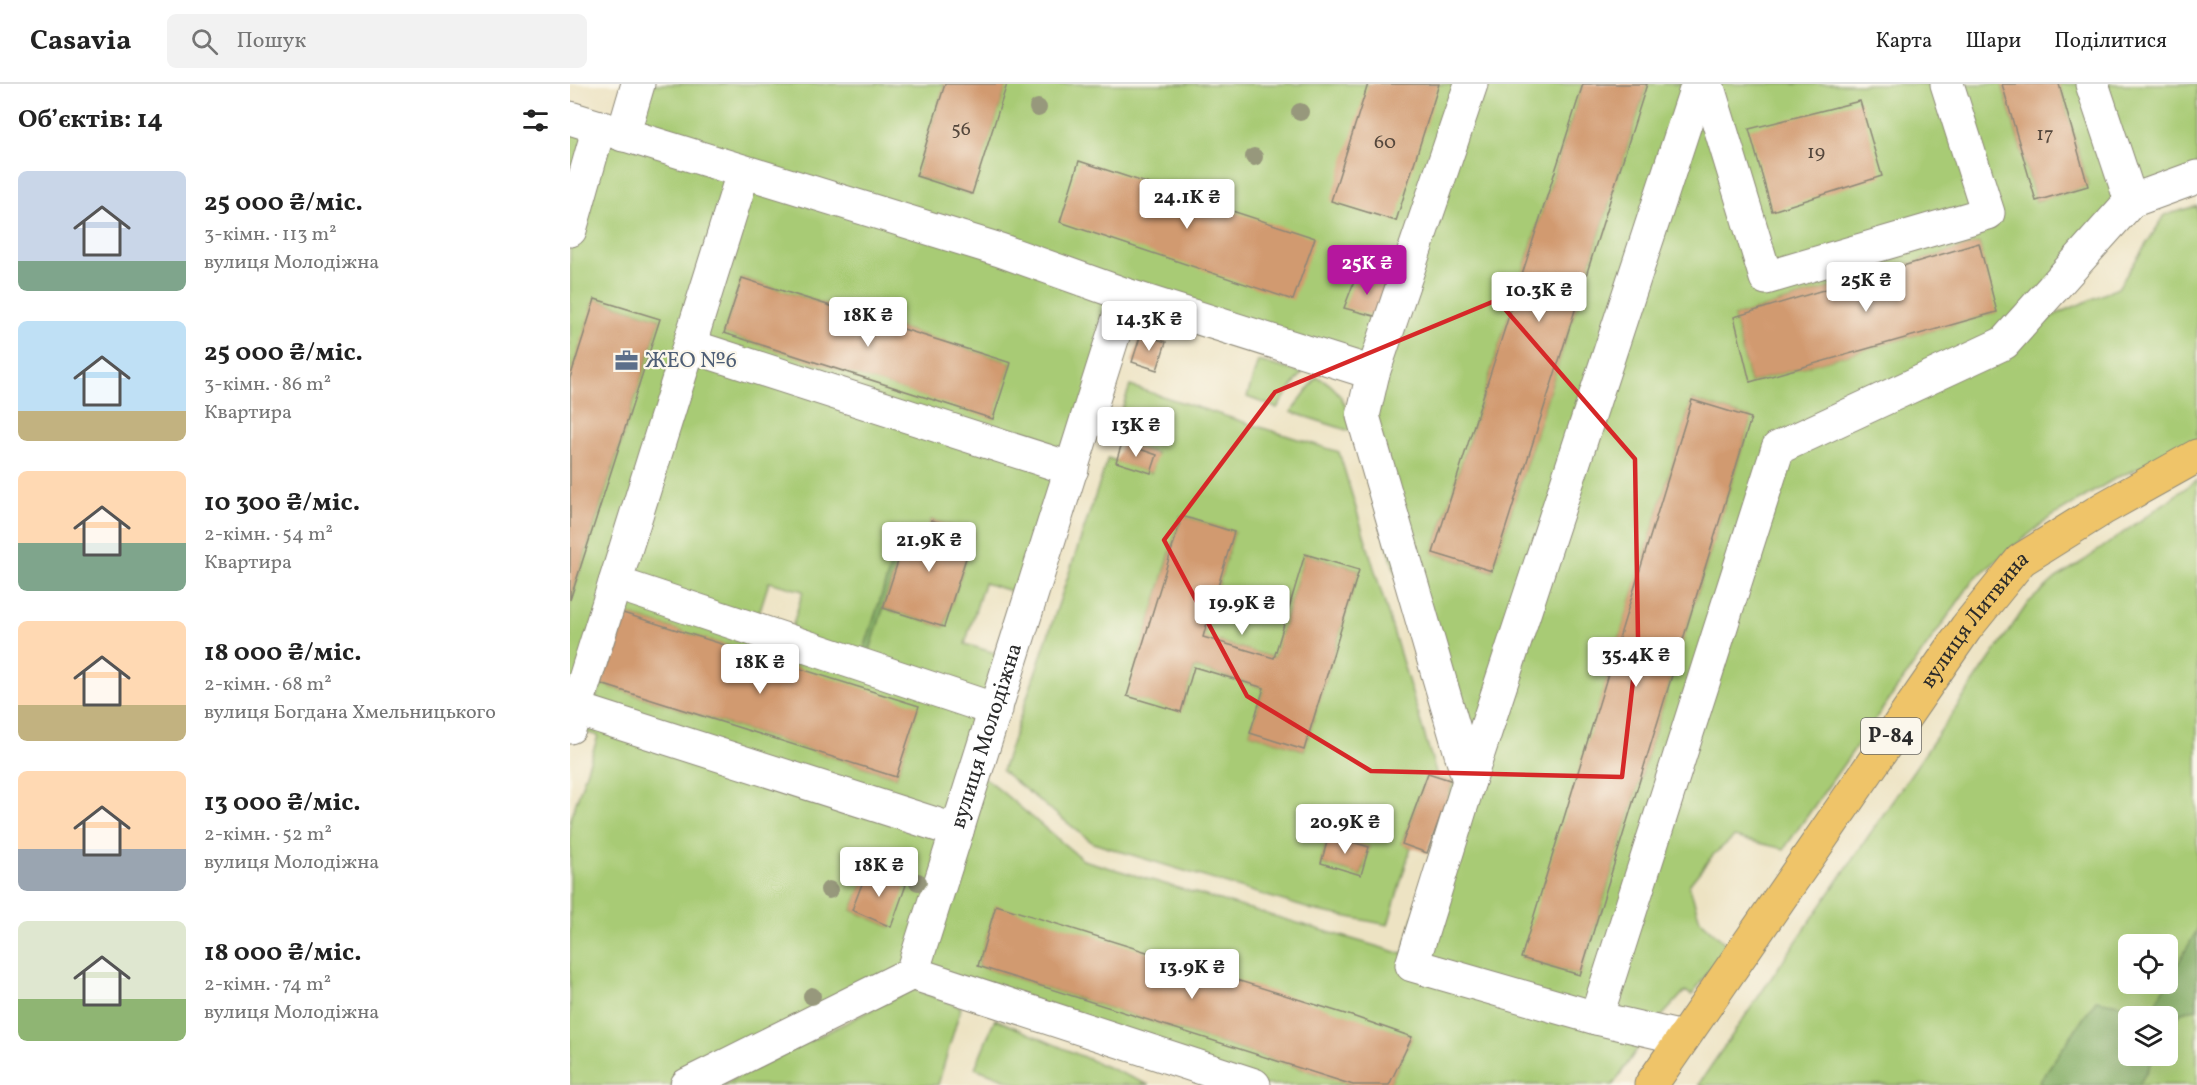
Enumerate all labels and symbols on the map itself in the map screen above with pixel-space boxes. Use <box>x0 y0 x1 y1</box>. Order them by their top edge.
house number: 56 <box>951 116 971 144</box>
house number: 17 <box>2036 121 2054 149</box>
house number: 60 <box>1374 129 1396 157</box>
house number: 19 <box>1807 139 1825 167</box>
pin: 24.1K ₴ <box>1132 179 1242 230</box>
pin: 25K ₴ <box>1325 245 1409 296</box>
pin: 25K ₴ <box>1824 262 1908 313</box>
pin: 10.3K ₴ <box>1484 272 1594 323</box>
pin: 18K ₴ <box>826 297 910 348</box>
pin: 14.3K ₴ <box>1094 301 1204 352</box>
place label: ЖЕО №6 <box>645 346 737 377</box>
office icon: ЖЕО №6 <box>614 348 640 374</box>
pin: 13K ₴ <box>1094 407 1178 458</box>
pin: 21.9K ₴ <box>874 522 984 573</box>
street label: вулиця Литвина <box>1913 543 2035 695</box>
pin: 19.9K ₴ <box>1187 585 1297 636</box>
pin: 35.4K ₴ <box>1581 637 1691 688</box>
street label: вулиця Молодіжна <box>943 639 1031 833</box>
pin: 18K ₴ <box>718 644 802 695</box>
road number: Р-84 <box>1861 718 1921 754</box>
pin: 20.9K ₴ <box>1290 804 1400 855</box>
pin: 18K ₴ <box>837 847 921 898</box>
pin: 13.9K ₴ <box>1137 949 1247 1000</box>

